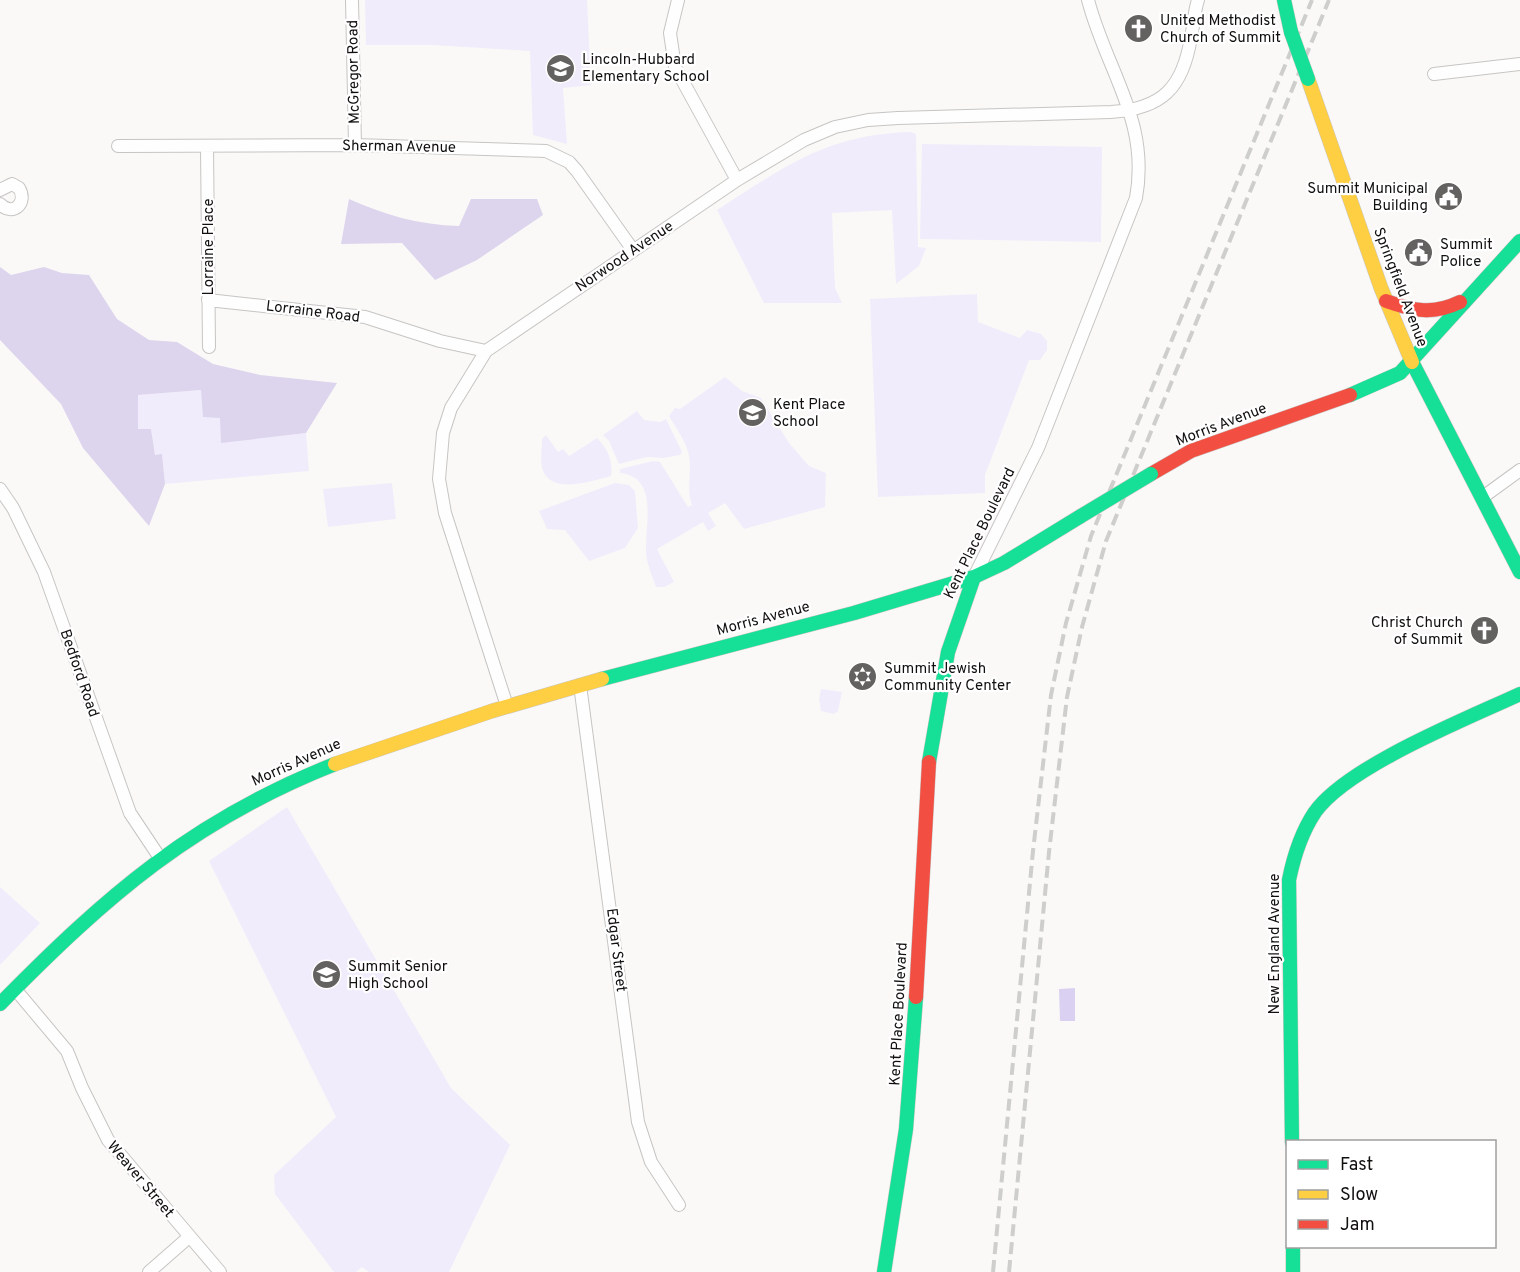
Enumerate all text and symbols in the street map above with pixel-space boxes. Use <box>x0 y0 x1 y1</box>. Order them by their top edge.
place label: United Methodist Church of Summit <box>1160 12 1281 48</box>
church icon: United Methodist Church of Summit <box>1123 13 1155 45</box>
street label: McGregor Road <box>344 20 365 124</box>
place label: Lincoln-Hubbard Elementary School <box>582 51 709 87</box>
school or university icon: Lincoln-Hubbard Elementary School <box>545 52 577 84</box>
street label: Sherman Avenue <box>342 137 456 158</box>
place label: Summit Municipal Building <box>1307 180 1428 216</box>
public building icon: Summit Municipal Building <box>1433 181 1465 213</box>
street label: Lorraine Place <box>200 198 219 296</box>
street label: Norwood Avenue <box>572 217 677 297</box>
street label: Springfield Avenue <box>1368 225 1431 350</box>
place label: Summit Police <box>1440 236 1493 272</box>
public building icon: Summit Police <box>1403 237 1435 269</box>
street label: Lorraine Road <box>265 297 361 328</box>
place label: Kent Place School <box>773 396 845 432</box>
school or university icon: Kent Place School <box>736 397 768 429</box>
street label: Morris Avenue <box>1173 399 1270 451</box>
street label: Kent Place Boulevard <box>940 465 1020 602</box>
street label: Morris Avenue <box>715 598 812 641</box>
place label: Christ Church of Summit <box>1371 614 1463 650</box>
church icon: Christ Church of Summit <box>1468 615 1500 647</box>
street label: Bedford Road <box>55 627 103 720</box>
place label: Summit Jewish Community Center <box>884 660 1011 696</box>
synagogue icon: Summit Jewish Community Center <box>847 661 879 693</box>
street label: Morris Avenue <box>249 735 344 792</box>
street label: New England Avenue <box>1266 873 1285 1015</box>
street label: Edgar Street <box>601 907 630 993</box>
street label: Kent Place Boulevard <box>886 942 913 1086</box>
place label: Summit Senior High School <box>348 958 448 994</box>
school or university icon: Summit Senior High School <box>311 959 343 991</box>
street label: Weaver Street <box>102 1138 178 1222</box>
legend <box>1286 1140 1496 1248</box>
text: Fast <box>1340 1154 1373 1177</box>
text: Slow <box>1340 1184 1378 1207</box>
text: Jam <box>1340 1214 1375 1237</box>

